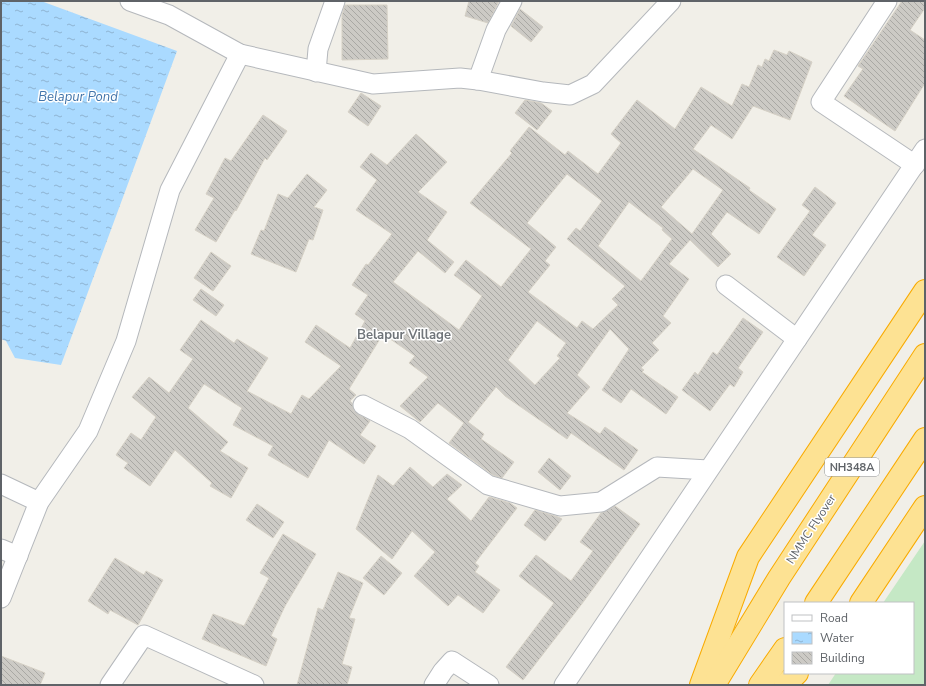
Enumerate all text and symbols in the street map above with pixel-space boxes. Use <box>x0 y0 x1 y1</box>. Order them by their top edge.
water label: Belapur Pond <box>38 88 118 106</box>
district label: Belapur Village <box>357 326 451 344</box>
road number: NH348A <box>825 458 879 476</box>
street label: NMMC Flyover <box>783 491 840 567</box>
legend <box>784 602 914 674</box>
text: Road <box>820 610 848 626</box>
text: Water <box>820 630 854 646</box>
text: Building <box>820 650 865 666</box>

